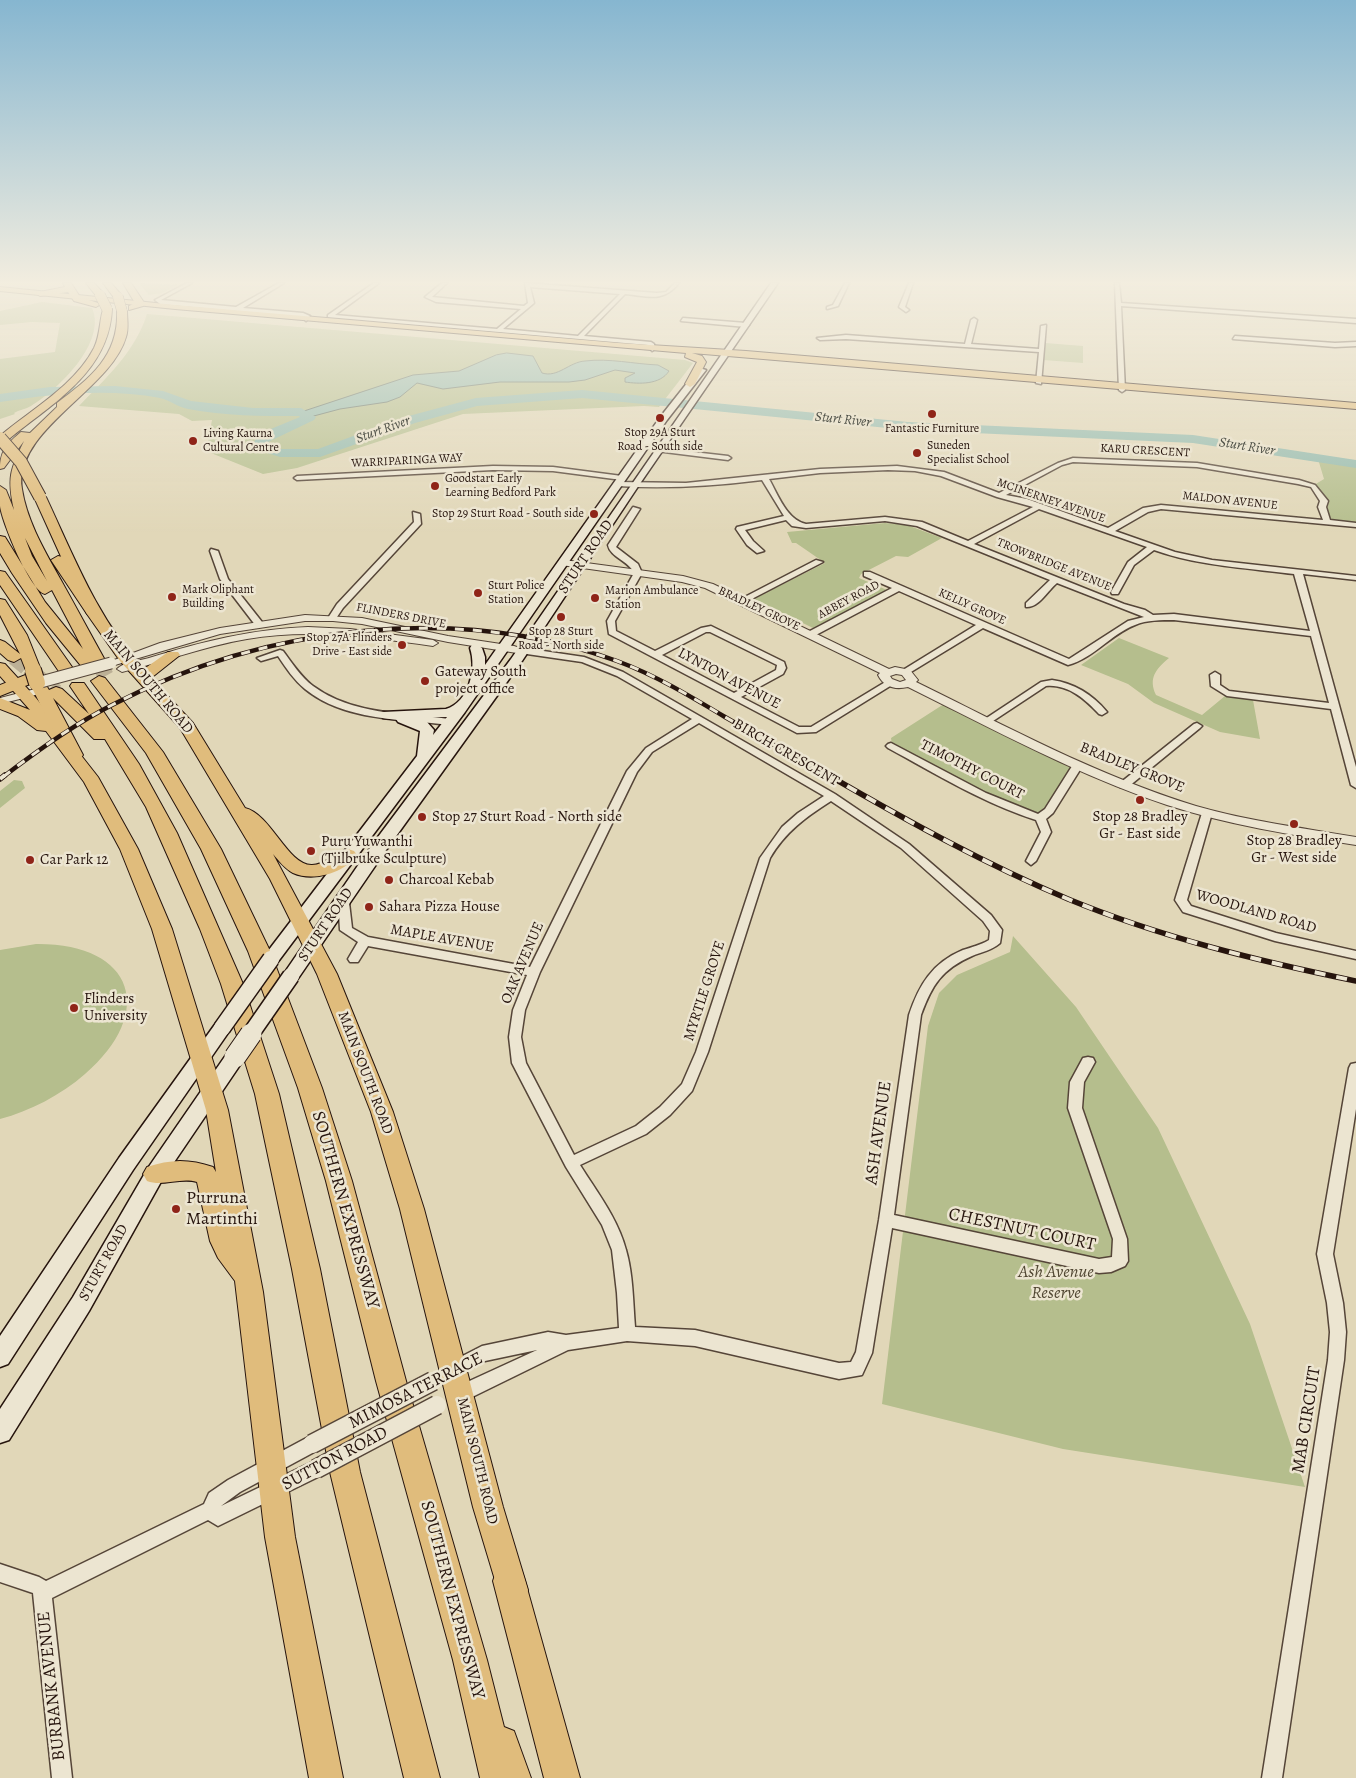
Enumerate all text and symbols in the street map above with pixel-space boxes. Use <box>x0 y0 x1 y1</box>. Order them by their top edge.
marker: Fantastic Furniture <box>926 408 938 420</box>
water label: Sturt River <box>814 409 872 431</box>
water label: Sturt River <box>354 412 412 448</box>
marker: Stop 29A Sturt Road - South side <box>654 412 666 424</box>
place label: Fantastic Furniture <box>885 422 979 436</box>
place label: Stop 29A Sturt Road - South side <box>617 426 703 454</box>
place label: Living Kaurna Cultural Centre <box>203 427 279 455</box>
water label: Sturt River <box>1218 434 1276 460</box>
marker: Living Kaurna Cultural Centre <box>187 435 199 447</box>
place label: Suneden Specialist School <box>927 439 1009 467</box>
street label: KARU CRESCENT <box>1100 441 1190 461</box>
marker: Suneden Specialist School <box>911 447 923 459</box>
street label: WARRIPARINGA WAY <box>351 451 463 471</box>
place label: Goodstart Early Learning Bedford Park <box>445 472 556 500</box>
street label: MCINERNEY AVENUE <box>995 476 1107 526</box>
marker: Goodstart Early Learning Bedford Park <box>429 480 441 492</box>
street label: MALDON AVENUE <box>1182 489 1278 513</box>
place label: Stop 29 Sturt Road - South side <box>432 507 584 521</box>
marker: Stop 29 Sturt Road - South side <box>588 508 600 520</box>
street label: STURT ROAD <box>555 517 617 597</box>
street label: TROWBRIDGE AVENUE <box>995 535 1113 595</box>
street label: ABBEY ROAD <box>816 578 882 622</box>
place label: Sturt Police Station <box>488 579 544 607</box>
place label: Mark Oliphant Building <box>182 583 254 611</box>
place label: Marion Ambulance Station <box>605 584 698 612</box>
street label: BRADLEY GROVE <box>716 584 802 634</box>
street label: KELLY GROVE <box>936 586 1008 628</box>
marker: Sturt Police Station <box>472 587 484 599</box>
marker: Mark Oliphant Building <box>166 591 178 603</box>
marker: Marion Ambulance Station <box>589 592 601 604</box>
street label: FLINDERS DRIVE <box>355 600 447 632</box>
marker: Stop 28 Sturt Road - North side <box>555 611 567 623</box>
place label: Stop 28 Sturt Road - North side <box>518 625 604 653</box>
street label: MAIN SOUTH ROAD <box>99 626 197 738</box>
place label: Stop 27A Flinders Drive - East side <box>307 631 392 659</box>
marker: Stop 27A Flinders Drive - East side <box>396 639 408 651</box>
street label: LYNTON AVENUE <box>675 644 783 714</box>
place label: Gateway South project office <box>435 663 526 698</box>
marker: Gateway South project office <box>419 675 431 687</box>
street label: BIRCH CRESCENT <box>730 715 842 791</box>
street label: TIMOTHY COURT <box>917 736 1027 804</box>
street label: BRADLEY GROVE <box>1077 739 1187 797</box>
marker: Stop 28 Bradley Gr - East side <box>1134 794 1146 806</box>
place label: Stop 27 Sturt Road - North side <box>432 808 622 826</box>
place label: Stop 28 Bradley Gr - East side <box>1092 808 1188 843</box>
marker: Stop 27 Sturt Road - North side <box>416 811 428 823</box>
marker: Stop 28 Bradley Gr - West side <box>1288 818 1300 830</box>
place label: Stop 28 Bradley Gr - West side <box>1246 832 1342 867</box>
place label: Puru Yuwanthi (Tjilbruke Sculpture) <box>321 833 446 868</box>
marker: Puru Yuwanthi (Tjilbruke Sculpture) <box>305 845 317 857</box>
place label: Car Park 12 <box>40 851 108 869</box>
marker: Car Park 12 <box>24 854 36 866</box>
place label: Charcoal Kebab <box>399 871 494 889</box>
marker: Charcoal Kebab <box>383 874 395 886</box>
street label: STURT ROAD <box>295 885 357 965</box>
street label: WOODLAND ROAD <box>1194 886 1318 938</box>
place label: Sahara Pizza House <box>379 898 500 916</box>
marker: Sahara Pizza House <box>363 901 375 913</box>
street label: OAK AVENUE <box>498 919 548 1007</box>
street label: MAPLE AVENUE <box>389 921 495 957</box>
street label: MYRTLE GROVE <box>680 939 730 1043</box>
place label: Flinders University <box>84 990 147 1025</box>
marker: Flinders University <box>68 1002 80 1014</box>
street label: MAIN SOUTH ROAD <box>333 1009 397 1137</box>
street label: ASH AVENUE <box>861 1080 897 1186</box>
street label: SOUTHERN EXPRESSWAY <box>306 1109 384 1311</box>
place label: Purruna Martinthi <box>186 1188 258 1230</box>
marker: Purruna Martinthi <box>170 1203 182 1215</box>
street label: CHESTNUT COURT <box>946 1204 1098 1256</box>
street label: STURT ROAD <box>75 1221 133 1305</box>
park label: Ash Avenue Reserve <box>1018 1262 1094 1304</box>
street label: MIMOSA TERRACE <box>345 1348 487 1434</box>
street label: MAB CIRCUIT <box>1288 1365 1326 1475</box>
street label: MAIN SOUTH ROAD <box>453 1396 501 1526</box>
street label: SUTTON ROAD <box>278 1422 392 1496</box>
street label: SOUTHERN EXPRESSWAY <box>415 1499 489 1701</box>
street label: BURBANK AVENUE <box>33 1610 71 1762</box>

